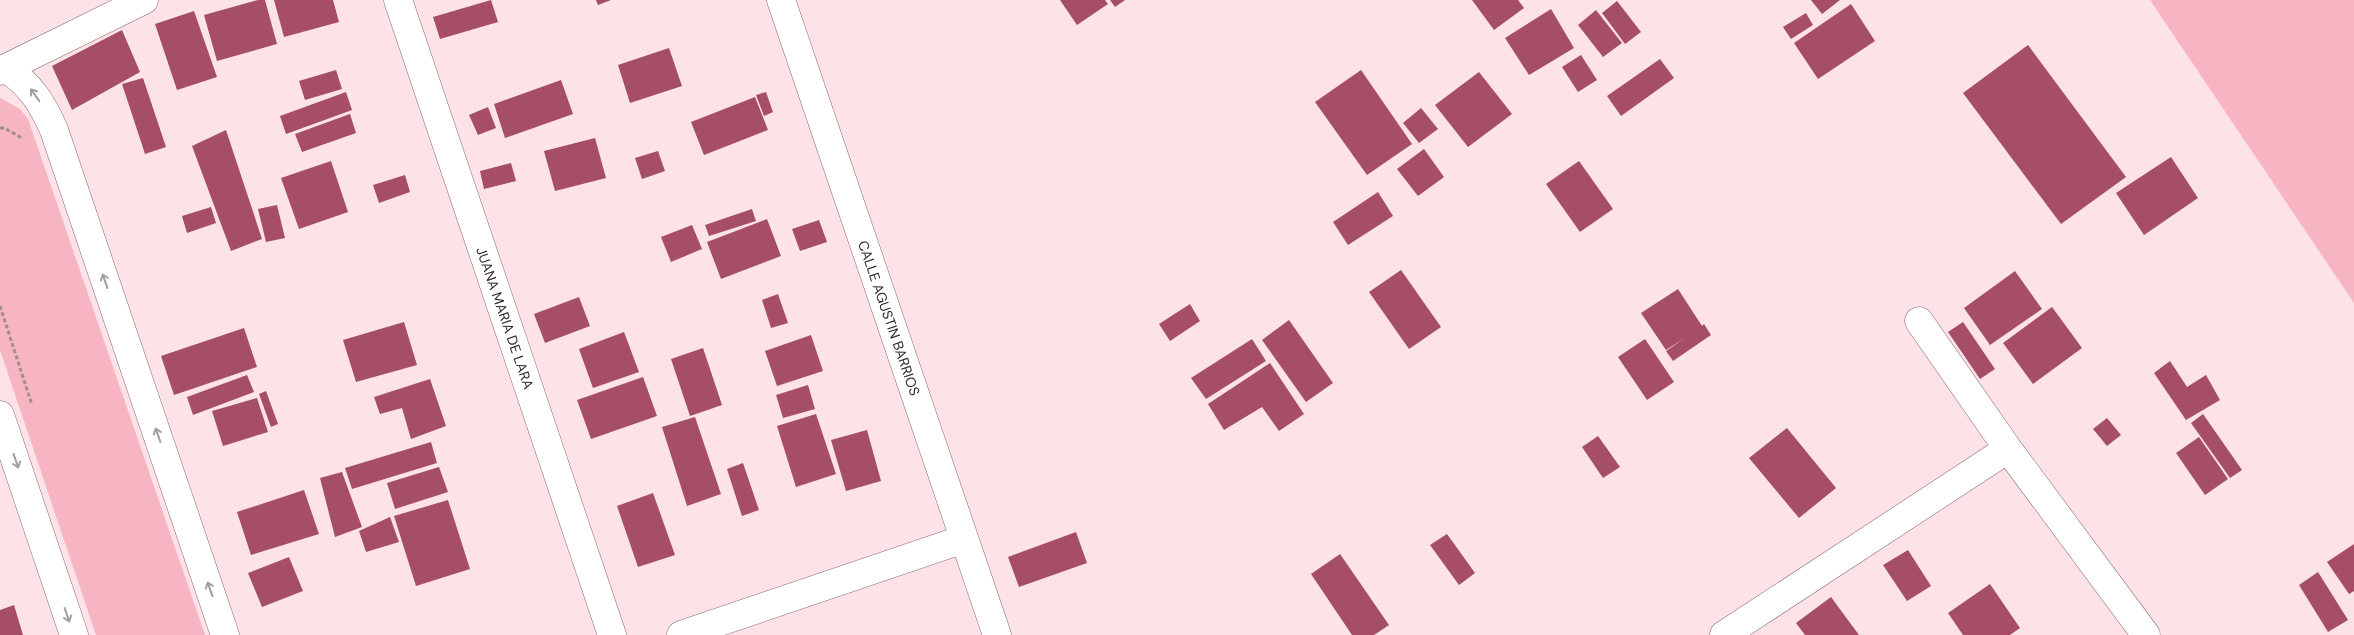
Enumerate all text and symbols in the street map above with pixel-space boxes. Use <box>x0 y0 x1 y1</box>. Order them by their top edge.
one-way arrow <box>30 88 40 102</box>
street label: CALLE AGUSTIN BARRIOS <box>854 238 924 398</box>
street label: JUANA MARIA DE LARA <box>472 245 538 391</box>
one-way arrow <box>100 273 110 289</box>
one-way arrow <box>152 427 162 443</box>
one-way arrow <box>11 452 21 468</box>
one-way arrow <box>204 581 214 597</box>
one-way arrow <box>63 606 73 622</box>

